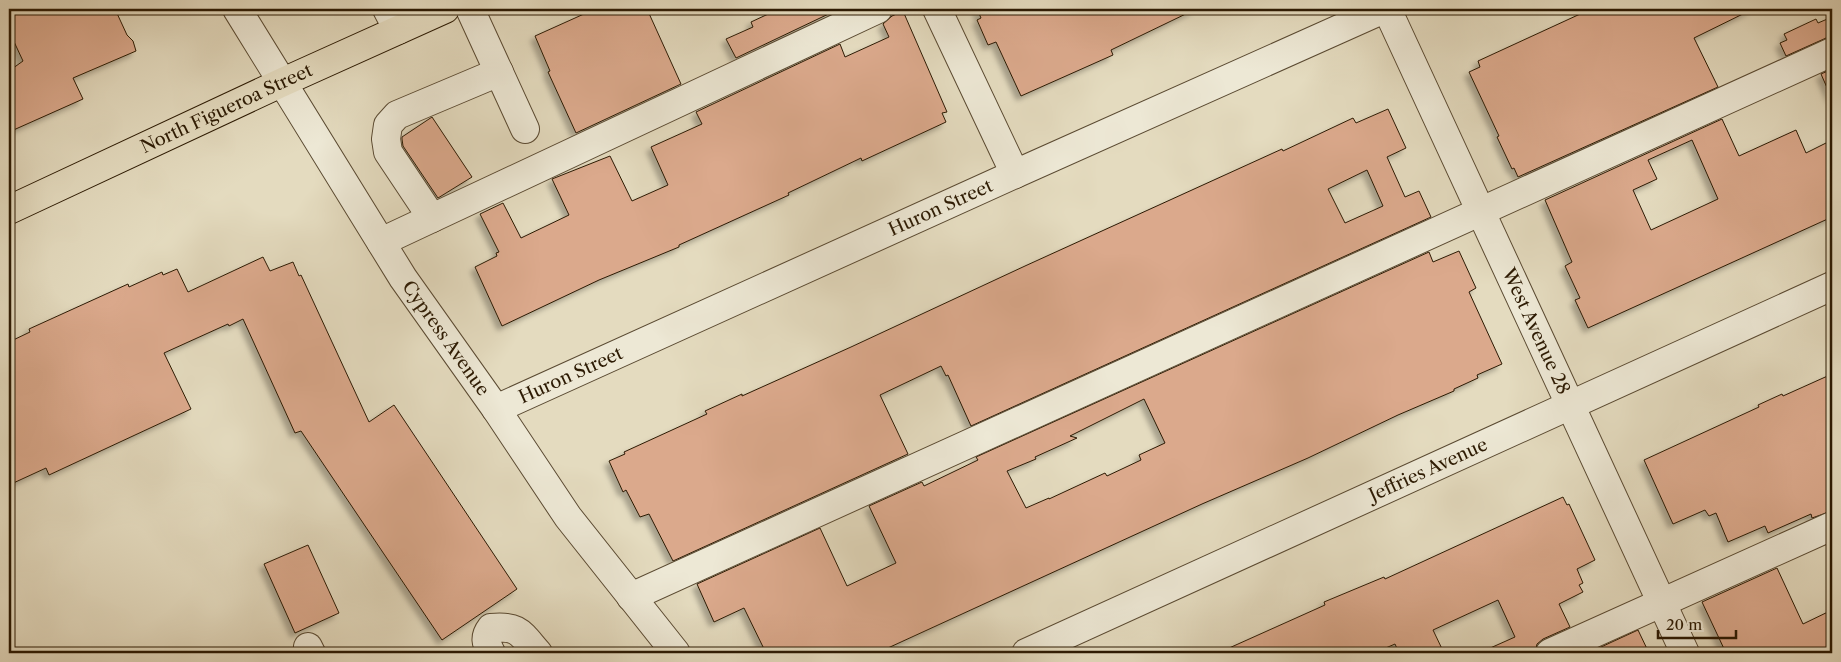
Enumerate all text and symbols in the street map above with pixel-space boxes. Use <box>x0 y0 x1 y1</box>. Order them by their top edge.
street label: North Figueroa Street <box>137 59 316 158</box>
street label: Huron Street <box>885 174 997 241</box>
street label: West Avenue 28 <box>1497 264 1575 398</box>
street label: Cypress Avenue <box>397 276 494 400</box>
street label: Huron Street <box>515 342 627 408</box>
street label: Jeffries Avenue <box>1363 433 1491 508</box>
scale bar <box>1658 607 1736 639</box>
text: 20 m <box>1666 615 1702 634</box>

